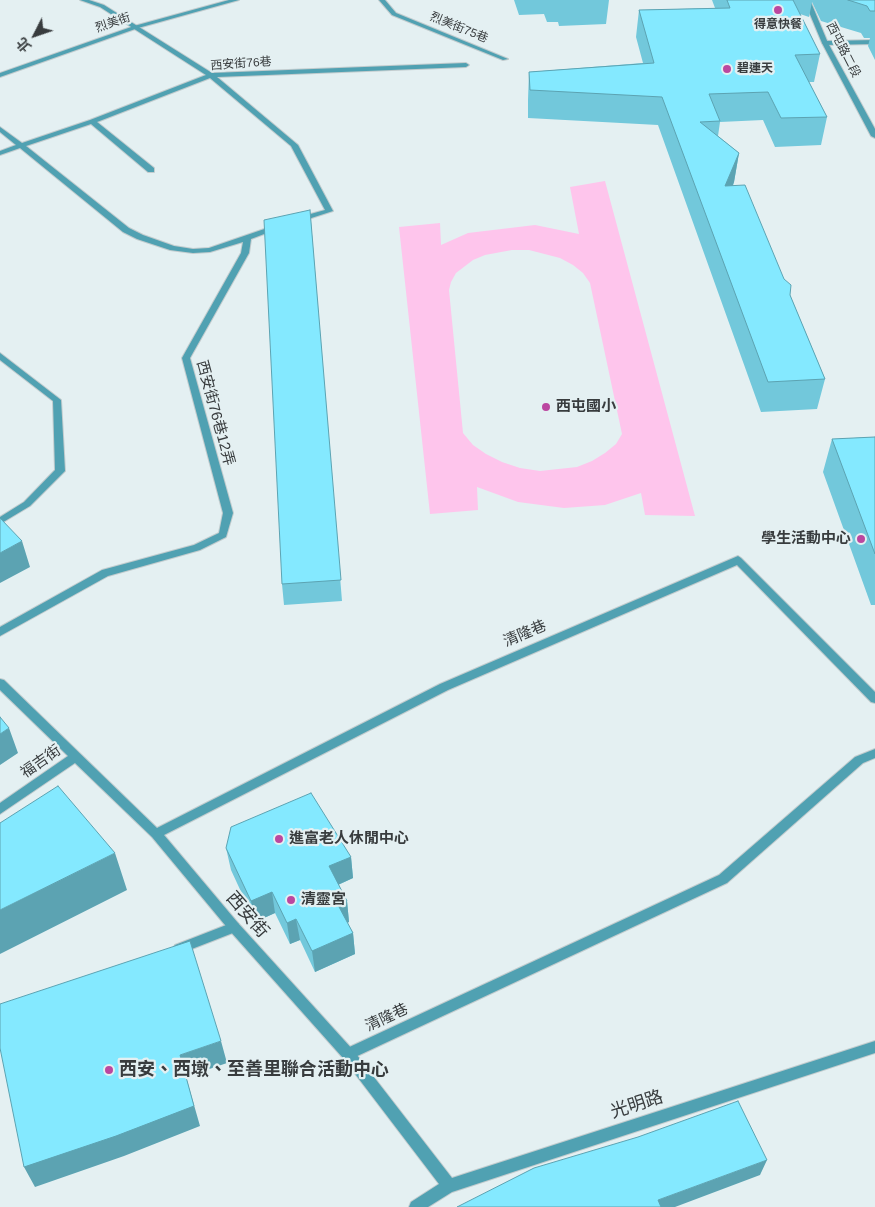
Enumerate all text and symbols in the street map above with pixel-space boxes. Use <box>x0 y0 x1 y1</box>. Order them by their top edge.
marker: 得意快餐 <box>772 4 784 16</box>
north arrow <box>10 10 60 60</box>
street label: 烈美街 <box>94 10 132 36</box>
street label: 烈美街75巷 <box>428 10 490 46</box>
place label: 得意快餐 <box>754 18 802 32</box>
street label: 西屯路二段 <box>823 20 863 80</box>
text: 北 <box>13 34 34 55</box>
street label: 西安街76巷 <box>210 55 272 73</box>
place label: 碧連天 <box>737 62 773 76</box>
marker: 碧連天 <box>721 63 733 75</box>
street label: 西安街76巷12弄 <box>192 358 238 468</box>
place label: 西屯國小 <box>556 398 616 416</box>
marker: 西屯國小 <box>540 401 552 413</box>
place label: 學生活動中心 <box>761 530 851 548</box>
marker: 學生活動中心 <box>855 533 867 545</box>
street label: 清隆巷 <box>501 617 549 651</box>
street label: 福吉街 <box>17 742 65 782</box>
place label: 進富老人休閒中心 <box>289 830 409 848</box>
marker: 進富老人休閒中心 <box>273 833 285 845</box>
street label: 西安街 <box>221 888 273 942</box>
place label: 清靈宮 <box>301 891 346 909</box>
marker: 清靈宮 <box>285 894 297 906</box>
street label: 清隆巷 <box>363 1000 411 1036</box>
place label: 西安、西墩、至善里聯合活動中心 <box>119 1059 389 1081</box>
marker: 西安、西墩、至善里聯合活動中心 <box>103 1064 115 1076</box>
street label: 光明路 <box>608 1086 666 1124</box>

